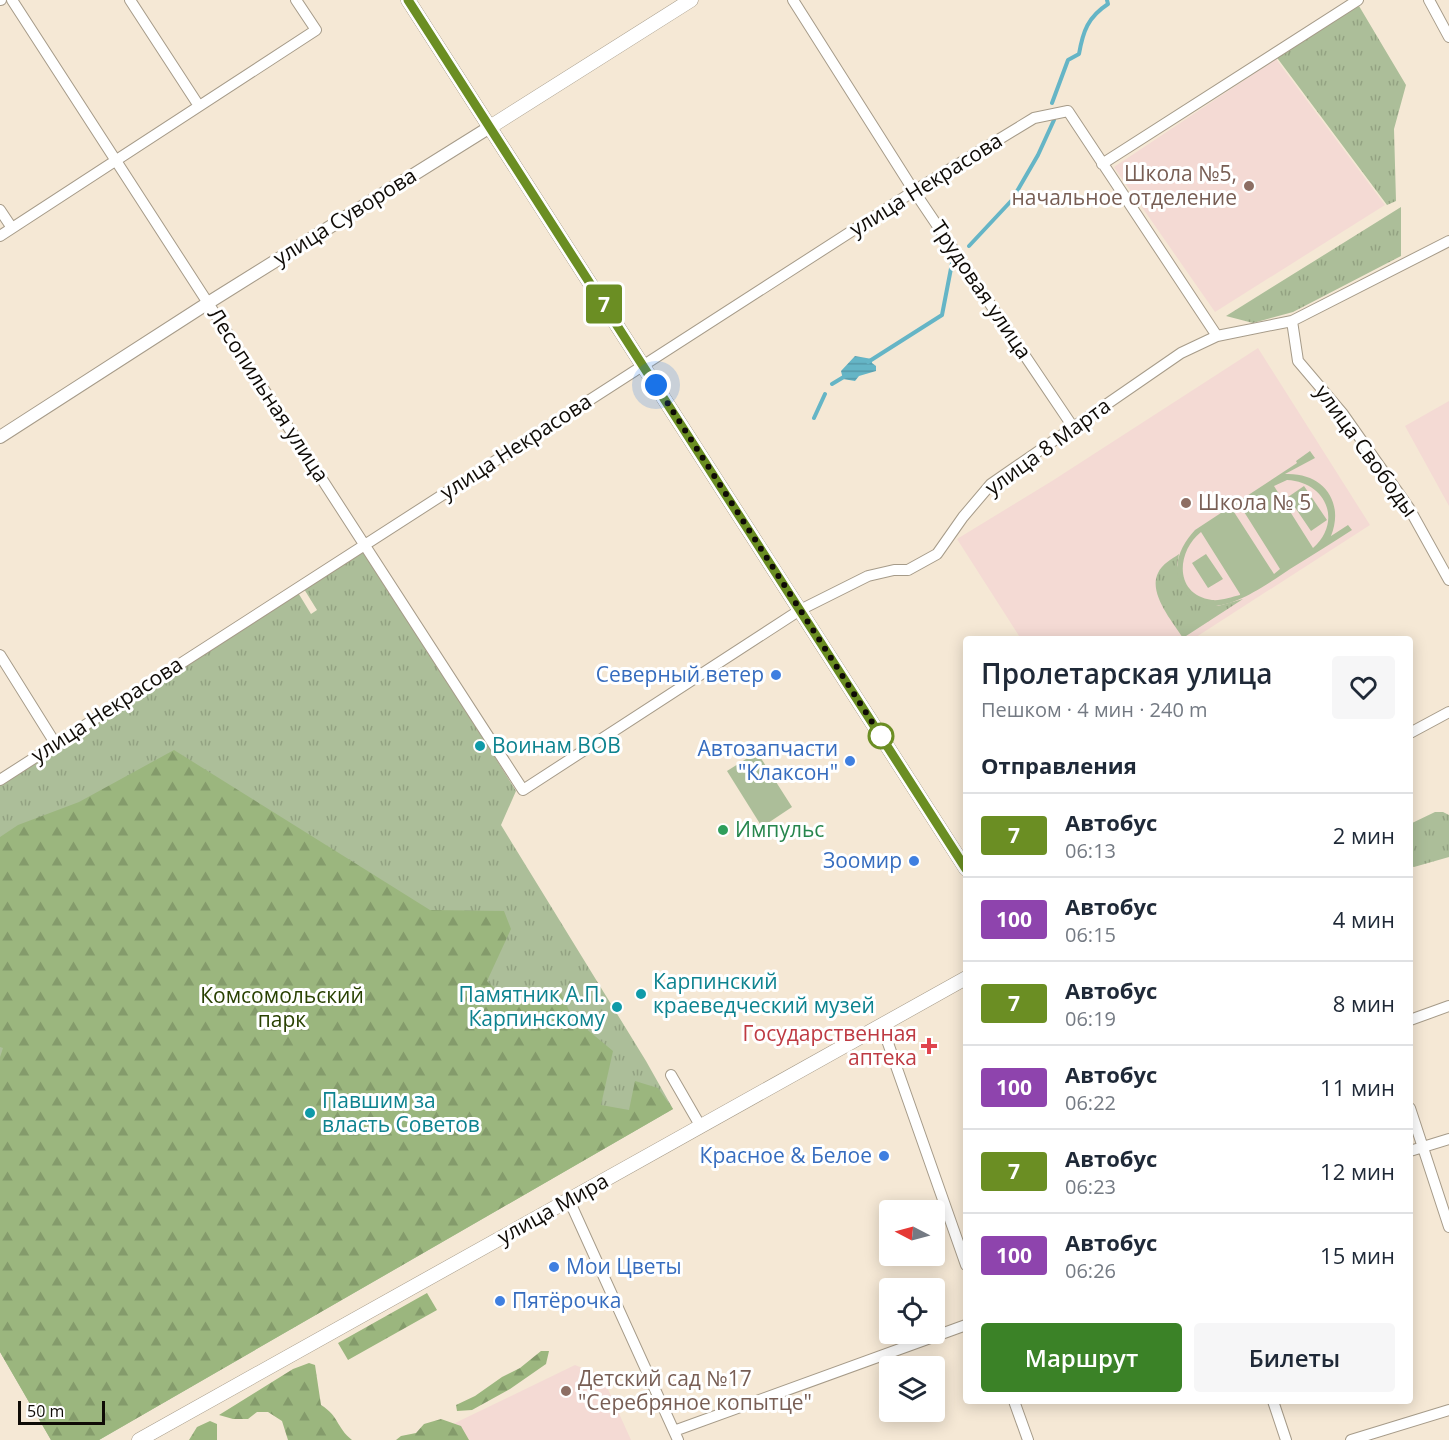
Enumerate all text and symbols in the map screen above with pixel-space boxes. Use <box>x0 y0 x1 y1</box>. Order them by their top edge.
street label: улица Некрасова <box>844 126 1007 242</box>
place label: Школа №5, начальное отделение <box>1011 159 1237 211</box>
street label: улица Суворова <box>268 161 421 271</box>
marker: Школа №5, начальное отделение <box>1242 179 1256 193</box>
street label: Трудовая улица <box>925 215 1038 364</box>
line badge: 7 <box>584 284 624 324</box>
text: 7 <box>598 290 610 318</box>
street label: Лесопильная улица <box>202 302 336 487</box>
your location <box>641 370 671 400</box>
street label: улица Свободы <box>1309 379 1424 522</box>
street label: улица Некрасова <box>434 387 597 506</box>
street label: улица 8 Марта <box>979 391 1116 501</box>
place label: Школа № 5 <box>1198 488 1311 516</box>
marker: Школа № 5 <box>1179 496 1193 510</box>
street label: улица Некрасова <box>25 650 188 769</box>
text: Пролетарская улица <box>981 654 1272 692</box>
button: heart <box>1332 656 1395 719</box>
place label: Северный ветер <box>596 660 764 688</box>
marker: Северный ветер <box>769 668 783 682</box>
text: Пешком · 4 мин · 240 m <box>981 696 1208 723</box>
unlabelled marker <box>868 723 894 749</box>
place label: Воинам ВОВ <box>492 731 621 759</box>
place label: Автозапчасти "Клаксон" <box>698 734 838 786</box>
marker: Воинам ВОВ <box>473 739 487 753</box>
text: Отправления <box>981 750 1137 780</box>
marker: Автозапчасти "Клаксон" <box>843 754 857 768</box>
text: Автобус <box>1065 807 1157 837</box>
place label: Импульс <box>735 815 824 843</box>
text: 2 мин <box>1333 820 1395 850</box>
text: 7 <box>1008 821 1020 849</box>
marker: Импульс <box>716 823 730 837</box>
text: 06:13 <box>1065 837 1116 864</box>
place label: Зоомир <box>823 846 902 874</box>
marker: Зоомир <box>907 854 921 868</box>
text: Автобус <box>1065 891 1157 921</box>
text: 4 мин <box>1333 904 1395 934</box>
text: 100 <box>996 905 1032 933</box>
text: 06:15 <box>1065 921 1116 948</box>
place label: Карпинский краеведческий музей <box>653 967 875 1019</box>
text: Автобус <box>1065 975 1157 1005</box>
place label: Памятник А.П. Карпинскому <box>459 980 605 1032</box>
park label: Комсомольский парк <box>200 981 364 1033</box>
marker: Карпинский краеведческий музей <box>634 987 648 1001</box>
text: 8 мин <box>1333 988 1395 1018</box>
text: 7 <box>1008 989 1020 1017</box>
marker: Памятник А.П. Карпинскому <box>610 1000 624 1014</box>
text: 06:19 <box>1065 1005 1116 1032</box>
place label: Государственная аптека <box>743 1019 917 1071</box>
marker: Государственная аптека <box>922 1039 936 1053</box>
text: Автобус <box>1065 1059 1157 1089</box>
text: 11 мин <box>1320 1072 1395 1102</box>
text: 100 <box>996 1073 1032 1101</box>
place label: Павшим за власть Советов <box>322 1086 480 1138</box>
text: 06:22 <box>1065 1089 1116 1116</box>
marker: Павшим за власть Советов <box>303 1106 317 1120</box>
place label: Красное & Белое <box>700 1141 872 1169</box>
text: Автобус <box>1065 1143 1157 1173</box>
marker: Красное & Белое <box>877 1149 891 1163</box>
text: 12 мин <box>1320 1156 1395 1186</box>
text: 7 <box>1008 1157 1020 1185</box>
street label: улица Мира <box>492 1166 613 1250</box>
text: 06:23 <box>1065 1173 1116 1200</box>
north arrow <box>879 1200 945 1266</box>
map controls <box>879 1200 945 1422</box>
text: Автобус <box>1065 1227 1157 1257</box>
text: 15 мин <box>1320 1240 1395 1270</box>
text: 100 <box>996 1241 1032 1269</box>
place label: Мои Цветы <box>566 1252 682 1280</box>
text: 06:26 <box>1065 1257 1116 1284</box>
marker: Мои Цветы <box>547 1260 561 1274</box>
button: locate <box>879 1278 945 1344</box>
place label: Пятёрочка <box>512 1286 621 1314</box>
marker: Пятёрочка <box>493 1294 507 1308</box>
button: Маршрут <box>981 1323 1182 1392</box>
button: Билеты <box>1194 1323 1395 1392</box>
button: layers <box>879 1356 945 1422</box>
place label: Детский сад №17 "Серебряное копытце" <box>578 1364 812 1416</box>
marker: Детский сад №17 "Серебряное копытце" <box>559 1384 573 1398</box>
scale bar <box>18 1398 105 1426</box>
text: 50 m <box>27 1400 64 1422</box>

